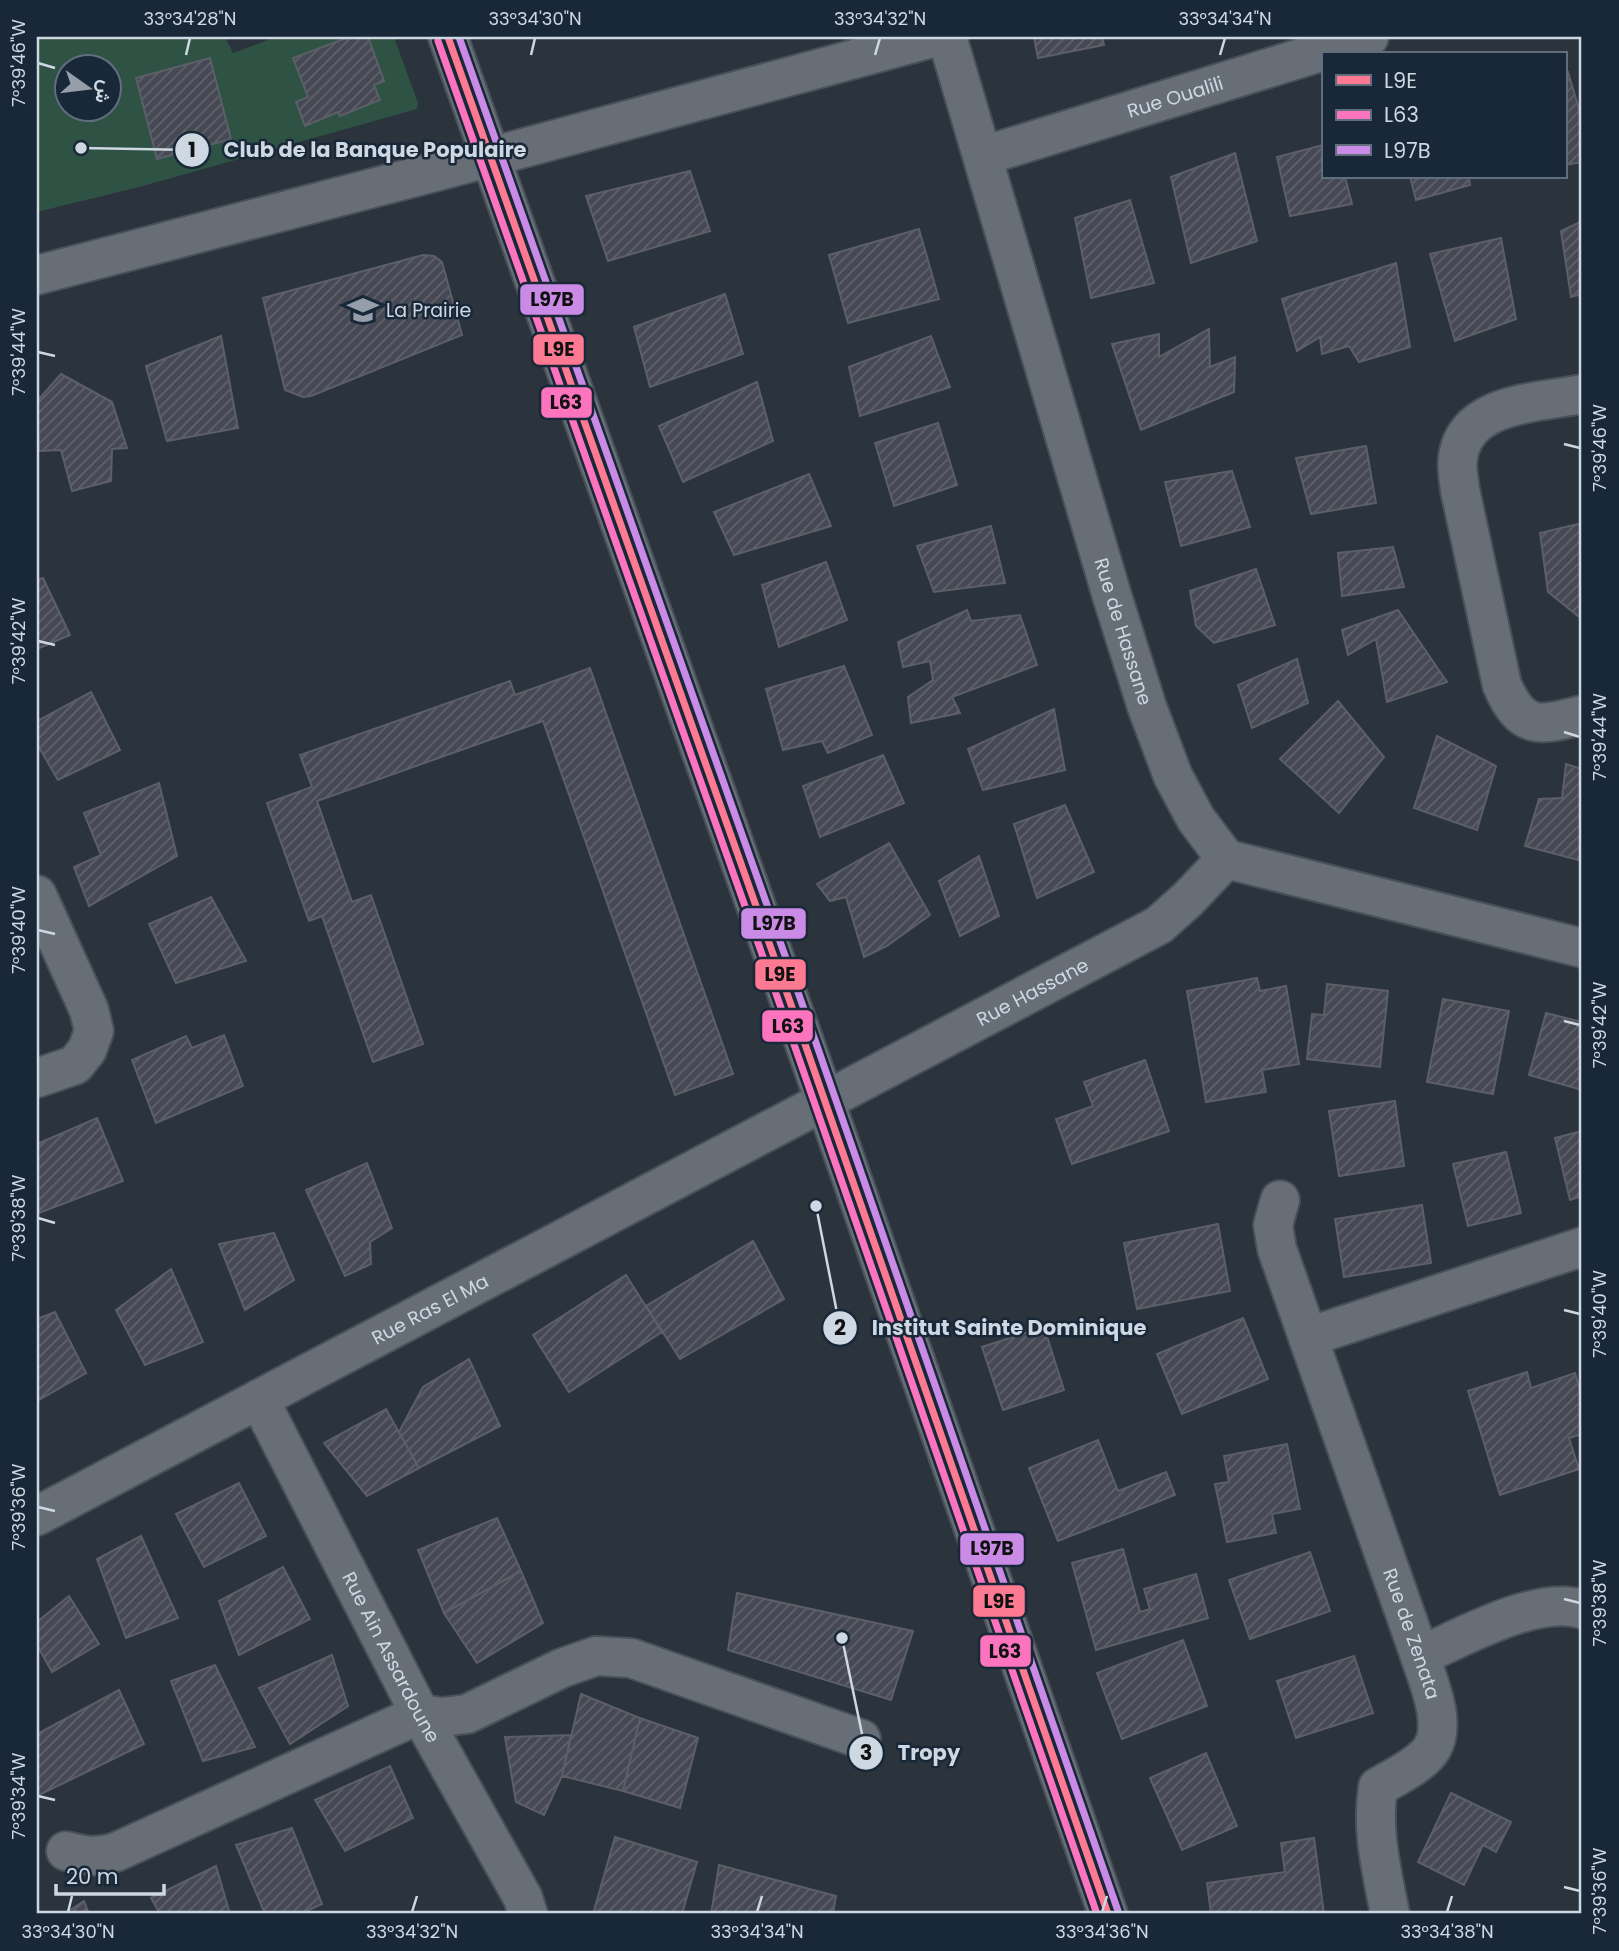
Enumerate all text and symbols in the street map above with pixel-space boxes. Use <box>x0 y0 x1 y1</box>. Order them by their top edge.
text: 33°34'28"N <box>144 6 237 31</box>
text: 33°34'30"N <box>488 6 582 31</box>
text: 33°34'32"N <box>834 6 926 31</box>
text: 33°34'34"N <box>1178 6 1272 31</box>
text: 7°39'46"W <box>6 19 31 107</box>
north arrow <box>52 52 122 122</box>
legend <box>1322 52 1566 178</box>
text: L9E <box>1384 66 1417 95</box>
street label: Rue Oualili <box>1124 70 1227 125</box>
text: ش <box>88 78 120 106</box>
text: L63 <box>1384 100 1419 129</box>
callout: Club de la Banque Populaire <box>174 129 540 171</box>
text: 1 <box>188 135 196 164</box>
text: Club de la Banque Populaire <box>223 135 527 164</box>
text: L97B <box>1384 136 1431 165</box>
line badge: L97B <box>519 283 585 316</box>
text: L97B <box>530 286 574 313</box>
school or university icon: La Prairie <box>346 293 380 327</box>
place label: La Prairie <box>386 297 471 324</box>
text: 7°39'44"W <box>6 308 31 396</box>
line badge: L9E <box>532 333 585 366</box>
text: L9E <box>543 336 575 363</box>
line badge: L63 <box>540 386 593 419</box>
text: L63 <box>550 389 582 416</box>
text: 7°39'46"W <box>1587 404 1612 492</box>
street label: Rue de Hassane <box>1087 555 1159 709</box>
text: 7°39'42"W <box>6 597 31 684</box>
text: 7°39'44"W <box>1587 693 1612 781</box>
text: 7°39'40"W <box>6 886 31 974</box>
line badge: L97B <box>740 907 807 940</box>
text: L97B <box>752 910 796 937</box>
street label: Rue Hassane <box>972 951 1093 1033</box>
line badge: L9E <box>754 958 807 991</box>
text: L9E <box>764 961 796 988</box>
text: 7°39'42"W <box>1587 981 1612 1068</box>
line badge: L63 <box>761 1009 814 1043</box>
text: L63 <box>772 1013 804 1040</box>
text: 7°39'38"W <box>6 1174 31 1261</box>
street label: Rue Ras El Ma <box>367 1268 493 1351</box>
text: 7°39'40"W <box>1587 1270 1612 1358</box>
callout: Institut Sainte Dominique <box>823 1307 1161 1349</box>
text: 2 <box>834 1313 846 1342</box>
text: Institut Sainte Dominique <box>872 1313 1146 1342</box>
text: 7°39'36"W <box>6 1463 31 1550</box>
line badge: L97B <box>959 1532 1025 1566</box>
text: L97B <box>970 1535 1014 1562</box>
text: 7°39'38"W <box>1587 1559 1612 1646</box>
street label: Rue de Zenata <box>1376 1565 1446 1702</box>
street label: Rue Ain Assardoune <box>335 1567 446 1748</box>
line badge: L9E <box>972 1584 1026 1618</box>
text: L9E <box>983 1588 1015 1615</box>
line badge: L63 <box>979 1634 1032 1668</box>
text: L63 <box>989 1638 1021 1665</box>
callout: Tropy <box>849 1732 974 1774</box>
text: 3 <box>860 1738 872 1767</box>
text: Tropy <box>898 1738 961 1767</box>
text: 7°39'34"W <box>6 1752 31 1839</box>
text: 7°39'36"W <box>1587 1847 1612 1934</box>
scale bar <box>56 1853 164 1897</box>
text: 20 m <box>66 1862 119 1891</box>
text: 33°34'30"N <box>21 1919 115 1944</box>
text: 33°34'32"N <box>366 1919 458 1944</box>
text: 33°34'34"N <box>710 1919 804 1944</box>
text: 33°34'36"N <box>1055 1919 1149 1944</box>
text: 33°34'38"N <box>1400 1919 1494 1944</box>

